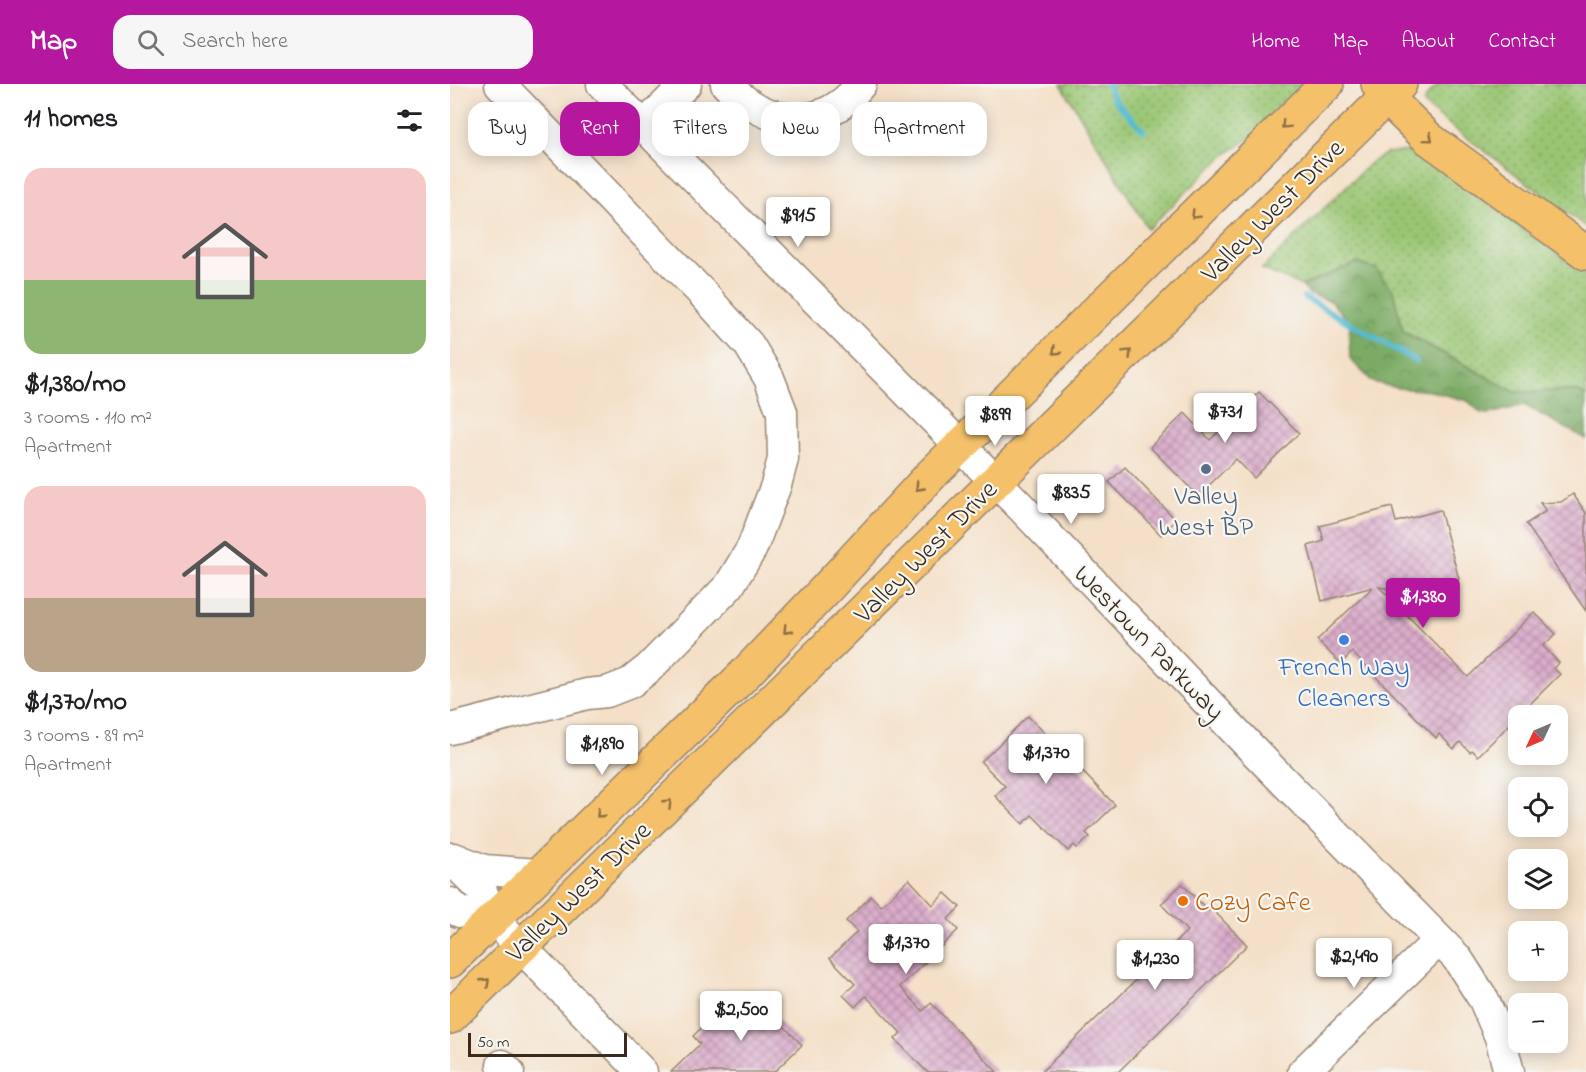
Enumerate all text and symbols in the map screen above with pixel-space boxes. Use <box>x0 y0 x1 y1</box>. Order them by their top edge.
search box <box>113 15 533 69</box>
text: Map <box>30 22 77 63</box>
icon: search <box>134 26 167 59</box>
text: Search here <box>182 26 288 58</box>
text: Home <box>1251 27 1300 57</box>
text: Map <box>1333 27 1368 57</box>
text: About <box>1401 27 1455 57</box>
text: Contact <box>1488 27 1556 57</box>
text: 11 homes <box>24 101 118 139</box>
chip: Buy <box>468 102 548 156</box>
chip: Rent <box>560 102 640 156</box>
chip: Filters <box>652 102 749 156</box>
chip: New <box>761 102 840 156</box>
chip: Apartment <box>852 102 987 156</box>
icon: filters <box>393 104 426 137</box>
one-way arrow <box>1282 118 1293 129</box>
street label: Valley West Drive <box>1192 130 1355 293</box>
one-way arrow <box>1422 130 1433 141</box>
pin: $915 <box>762 197 834 248</box>
text: $915 <box>780 202 816 231</box>
icon: home <box>171 207 279 315</box>
one-way arrow <box>1191 207 1202 218</box>
one-way arrow <box>1052 344 1063 355</box>
one-way arrow <box>1121 349 1131 360</box>
text: $1,380/mo <box>24 366 126 404</box>
pin: $731 <box>1189 393 1261 444</box>
pin: $899 <box>959 396 1031 447</box>
text: $731 <box>1208 398 1242 427</box>
text: $899 <box>979 401 1011 430</box>
text: 3 rooms · 110 m² <box>24 404 152 433</box>
text: Apartment <box>24 433 112 462</box>
marker: Valley West BP <box>1199 462 1213 476</box>
street label: Valley West Drive <box>845 471 1008 634</box>
pin: $835 <box>1035 474 1107 525</box>
place label: Valley West BP <box>1159 478 1253 548</box>
text: $835 <box>1051 479 1091 508</box>
one-way arrow <box>915 481 926 491</box>
icon: home <box>171 525 279 633</box>
street label: Westown Parkway <box>1063 557 1233 731</box>
pin: $1,380 <box>1374 578 1472 629</box>
text: $1,380 <box>1400 583 1446 612</box>
one-way arrow <box>783 623 794 634</box>
marker: French Way Cleaners <box>1337 633 1351 647</box>
place label: French Way Cleaners <box>1277 649 1410 719</box>
text: $1,370/mo <box>24 684 127 722</box>
north arrow <box>1508 705 1568 765</box>
map controls <box>1508 705 1568 1053</box>
text: 3 rooms · 89 m² <box>24 722 144 751</box>
pin: $1,890 <box>553 725 651 776</box>
text: $1,890 <box>580 730 624 759</box>
pin: $1,370 <box>997 734 1095 785</box>
text: $1,370 <box>1022 739 1070 768</box>
text: Apartment <box>24 751 112 780</box>
button: locate <box>1508 777 1568 837</box>
one-way arrow <box>661 800 672 811</box>
one-way arrow <box>597 807 607 818</box>
street label: Valley West Drive <box>497 812 662 973</box>
button: layers <box>1508 849 1568 909</box>
place label: Cozy Cafe <box>1195 884 1312 923</box>
marker: Cozy Cafe <box>1176 894 1190 908</box>
button: + <box>1508 921 1568 981</box>
pin: $1,370 <box>857 924 955 975</box>
text: $1,370 <box>882 929 930 958</box>
pin: $2,490 <box>1305 938 1403 989</box>
pin: $1,230 <box>1106 940 1204 991</box>
text: $2,490 <box>1330 943 1378 972</box>
text: $1,230 <box>1131 945 1179 974</box>
one-way arrow <box>479 978 489 989</box>
pin: $2,500 <box>692 991 790 1042</box>
button: − <box>1508 993 1568 1053</box>
text: $2,500 <box>714 996 768 1025</box>
scale bar <box>468 1030 627 1058</box>
text: 50 m <box>477 1031 509 1055</box>

